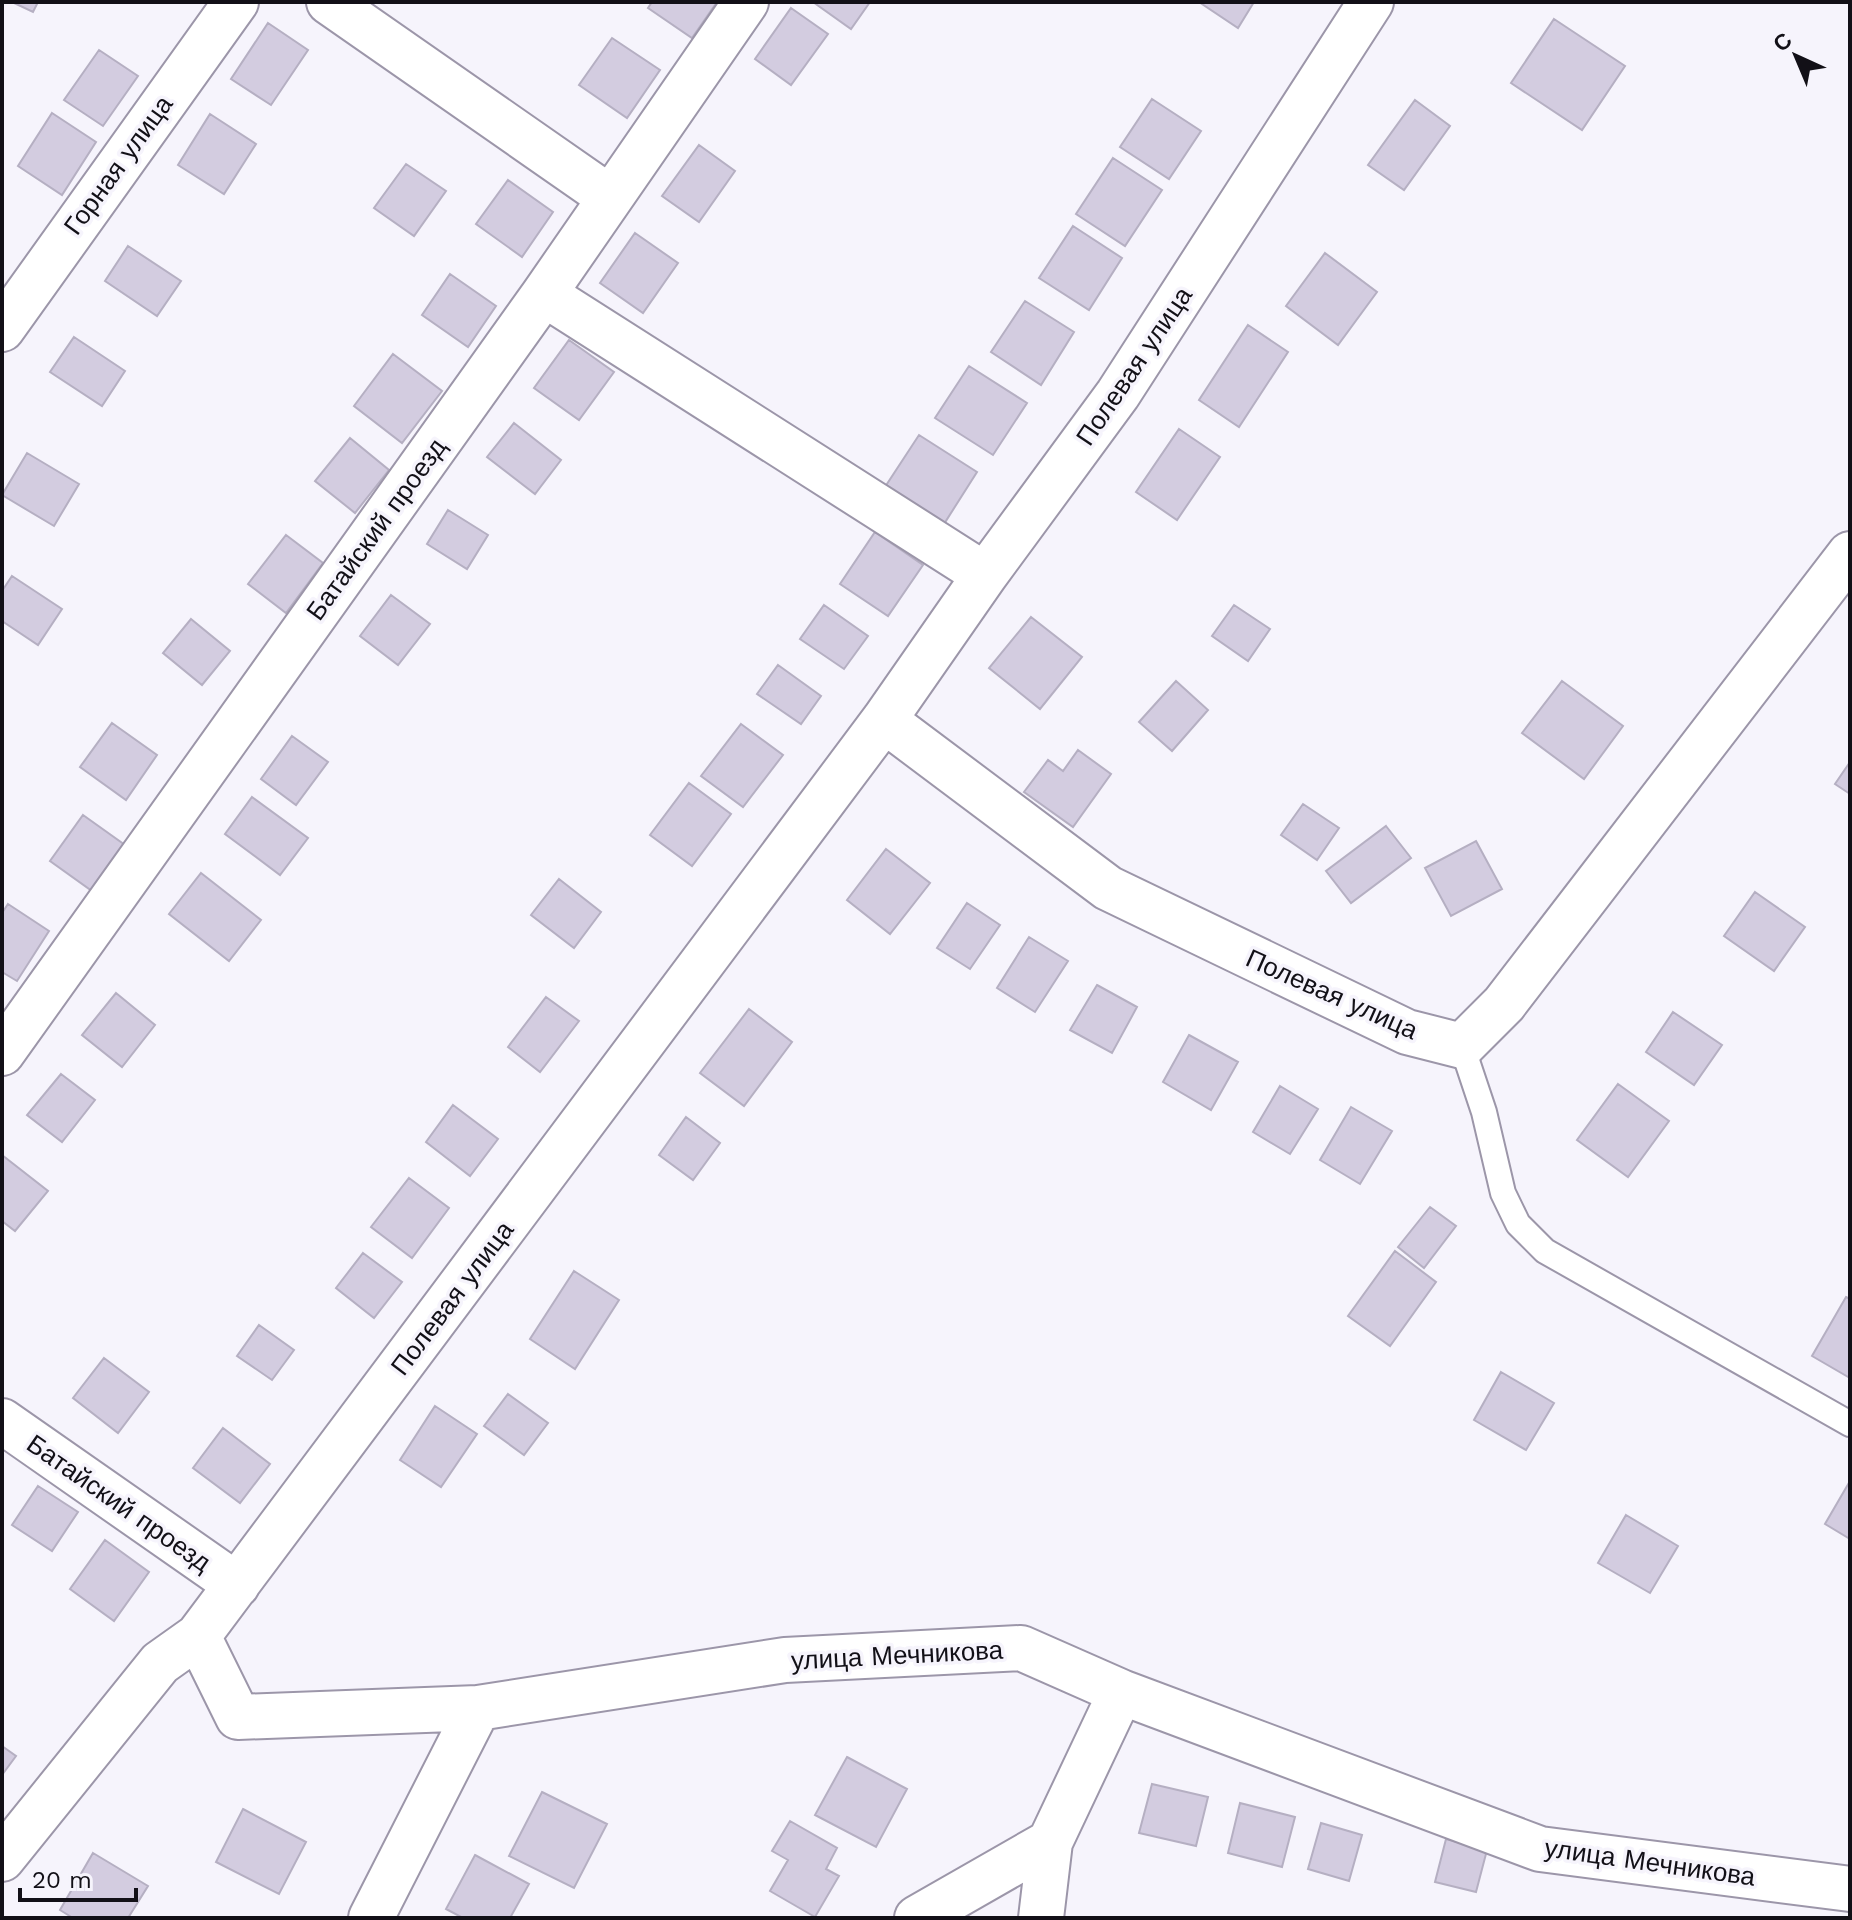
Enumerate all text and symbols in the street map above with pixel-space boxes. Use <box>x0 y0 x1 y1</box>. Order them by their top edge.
north arrow <box>1756 16 1836 96</box>
text: С <box>1768 27 1797 56</box>
street label: Горная улица <box>58 89 179 240</box>
street label: Полевая улица <box>1070 281 1198 451</box>
street label: Батайский проезд <box>300 432 452 626</box>
street label: Полевая улица <box>1242 943 1423 1045</box>
street label: Полевая улица <box>384 1215 520 1381</box>
street label: Батайский проезд <box>21 1428 217 1578</box>
street label: улица Мечникова <box>790 1634 1004 1676</box>
street label: улица Мечникова <box>1543 1832 1758 1892</box>
scale bar <box>20 1852 136 1902</box>
text: 20 m <box>32 1866 92 1894</box>

